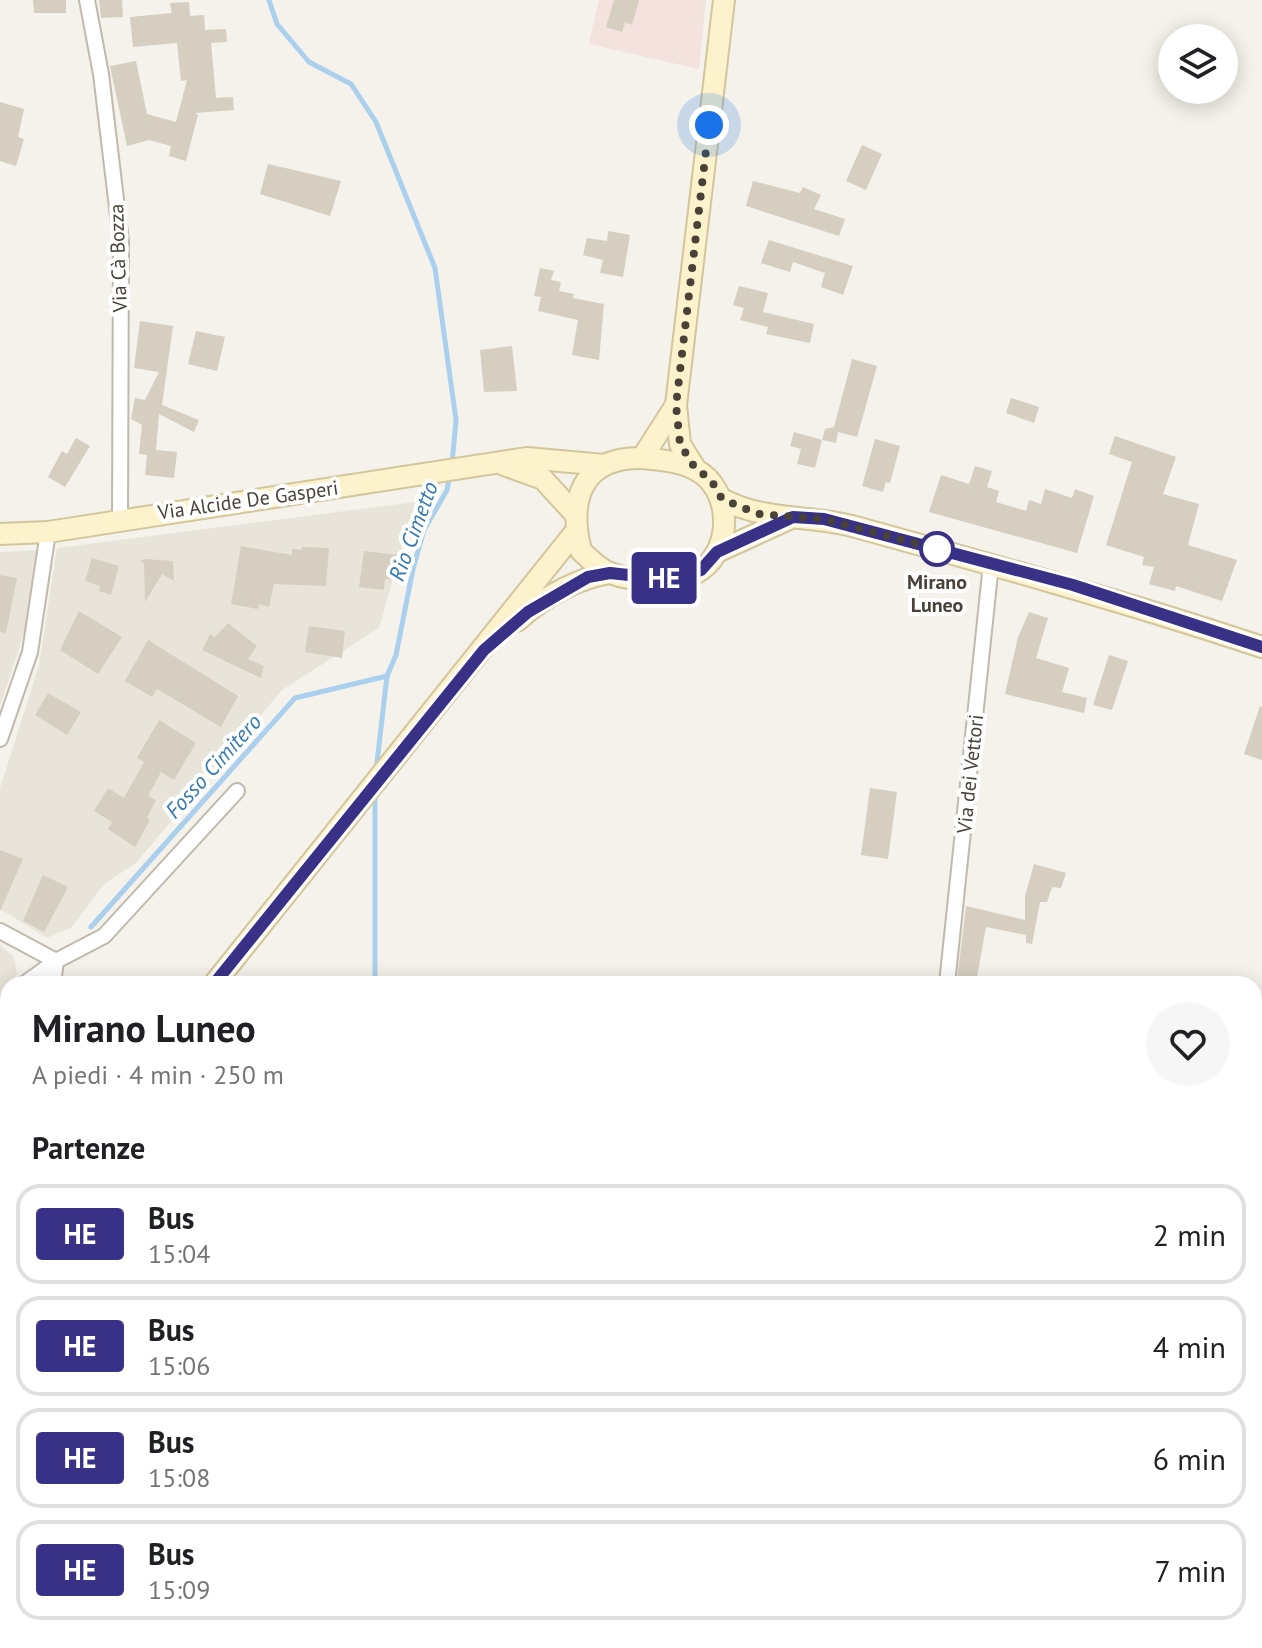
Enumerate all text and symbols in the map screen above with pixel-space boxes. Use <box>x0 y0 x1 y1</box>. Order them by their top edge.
map controls <box>1158 24 1238 104</box>
button: layers <box>1158 24 1238 104</box>
your location <box>689 105 729 145</box>
street label: Via Cà Bozza <box>103 203 133 314</box>
street label: Via Alcide De Gasperi <box>155 474 340 526</box>
water label: Rio Cimetto <box>382 478 444 584</box>
marker: Mirano Luneo <box>920 532 954 566</box>
line badge: HE <box>628 552 700 604</box>
text: HE <box>648 559 680 596</box>
place label: Mirano Luneo <box>907 569 967 618</box>
water label: Fosso Cimitero <box>159 708 267 824</box>
street label: Via dei Vettori <box>951 713 989 836</box>
button: heart <box>1146 1002 1230 1086</box>
text: Mirano Luneo <box>32 1003 256 1052</box>
text: A piedi · 4 min · 250 m <box>32 1058 284 1091</box>
text: Partenze <box>32 1128 145 1167</box>
text: Bus <box>148 1198 195 1237</box>
text: HE <box>64 1215 96 1252</box>
text: 2 min <box>1153 1215 1226 1254</box>
text: 15:04 <box>148 1237 210 1270</box>
text: Bus <box>148 1310 195 1349</box>
text: HE <box>64 1327 96 1364</box>
text: 4 min <box>1153 1327 1226 1366</box>
text: 15:06 <box>148 1349 210 1382</box>
text: Bus <box>148 1422 195 1461</box>
text: HE <box>64 1439 96 1476</box>
text: 6 min <box>1153 1439 1226 1478</box>
text: 15:08 <box>148 1461 210 1494</box>
text: Bus <box>148 1534 195 1573</box>
text: HE <box>64 1551 96 1588</box>
text: 7 min <box>1154 1551 1226 1590</box>
text: 15:09 <box>148 1573 210 1606</box>

